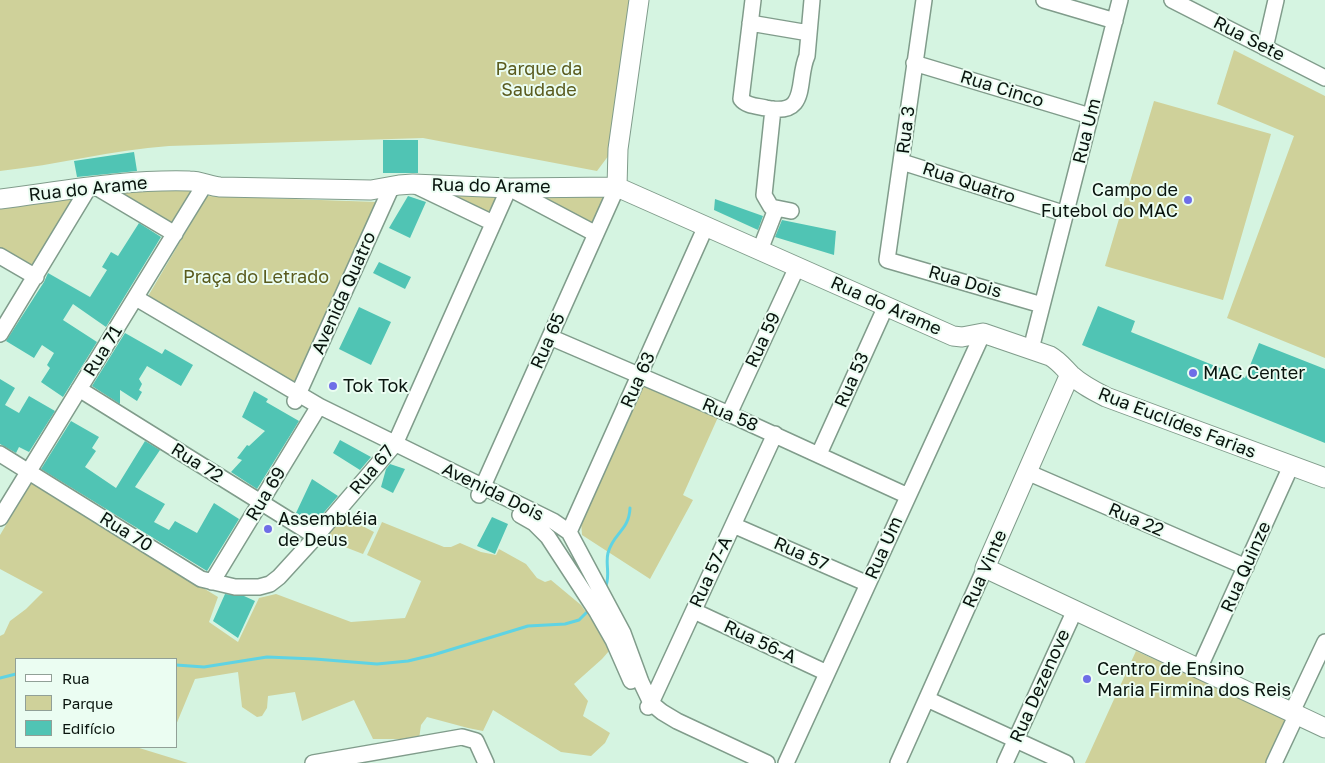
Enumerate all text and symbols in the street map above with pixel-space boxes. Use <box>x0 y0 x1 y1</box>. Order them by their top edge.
street label: Rua Sete <box>1210 12 1288 66</box>
park label: Parque da Saudade <box>496 58 582 100</box>
street label: Rua Cinco <box>958 66 1046 112</box>
street label: Rua Um <box>1068 96 1106 166</box>
street label: Rua 3 <box>892 105 920 155</box>
street label: Rua Quatro <box>920 158 1018 208</box>
street label: Rua do Arame <box>28 172 148 206</box>
street label: Rua do Arame <box>431 174 551 198</box>
place label: Campo de Futebol do MAC <box>1041 179 1178 222</box>
marker: Campo de Futebol do MAC <box>1182 194 1194 206</box>
street label: Avenida Quatro <box>307 228 381 358</box>
street label: Rua Dois <box>926 261 1004 303</box>
park label: Praça do Letrado <box>183 266 329 288</box>
street label: Rua do Arame <box>827 272 945 340</box>
street label: Rua 59 <box>741 309 785 371</box>
street label: Rua 65 <box>526 310 570 372</box>
street label: Rua 71 <box>79 322 127 380</box>
street label: Rua 63 <box>616 349 660 411</box>
street label: Rua 53 <box>830 349 874 411</box>
place label: MAC Center <box>1203 362 1305 384</box>
marker: MAC Center <box>1187 367 1199 379</box>
place label: Tok Tok <box>343 375 409 397</box>
marker: Tok Tok <box>327 380 339 392</box>
street label: Rua Euclídes Farias <box>1095 383 1259 463</box>
street label: Rua 58 <box>699 394 761 436</box>
street label: Rua 72 <box>167 439 227 487</box>
street label: Rua 67 <box>345 441 399 499</box>
street label: Avenida Dois <box>439 458 547 526</box>
street label: Rua 69 <box>241 463 291 525</box>
street label: Rua 22 <box>1105 499 1167 541</box>
street label: Rua 70 <box>96 507 156 557</box>
place label: Assembléia de Deus <box>278 508 378 550</box>
street label: Rua Um <box>861 513 907 583</box>
street label: Rua Quinze <box>1216 518 1276 616</box>
marker: Assembléia de Deus <box>262 523 274 535</box>
street label: Rua Vinte <box>958 527 1012 611</box>
street label: Rua 57 <box>770 532 832 576</box>
street label: Rua 57-A <box>685 533 737 611</box>
street label: Rua 56-A <box>720 616 800 668</box>
street label: Rua Dezenove <box>1005 626 1075 746</box>
legend <box>15 658 178 748</box>
place label: Centro de Ensino Maria Firmina dos Reis <box>1097 658 1291 701</box>
text: Rua <box>62 669 89 687</box>
marker: Centro de Ensino Maria Firmina dos Reis <box>1081 673 1093 685</box>
text: Parque <box>62 694 113 712</box>
text: Edifício <box>62 719 115 737</box>

